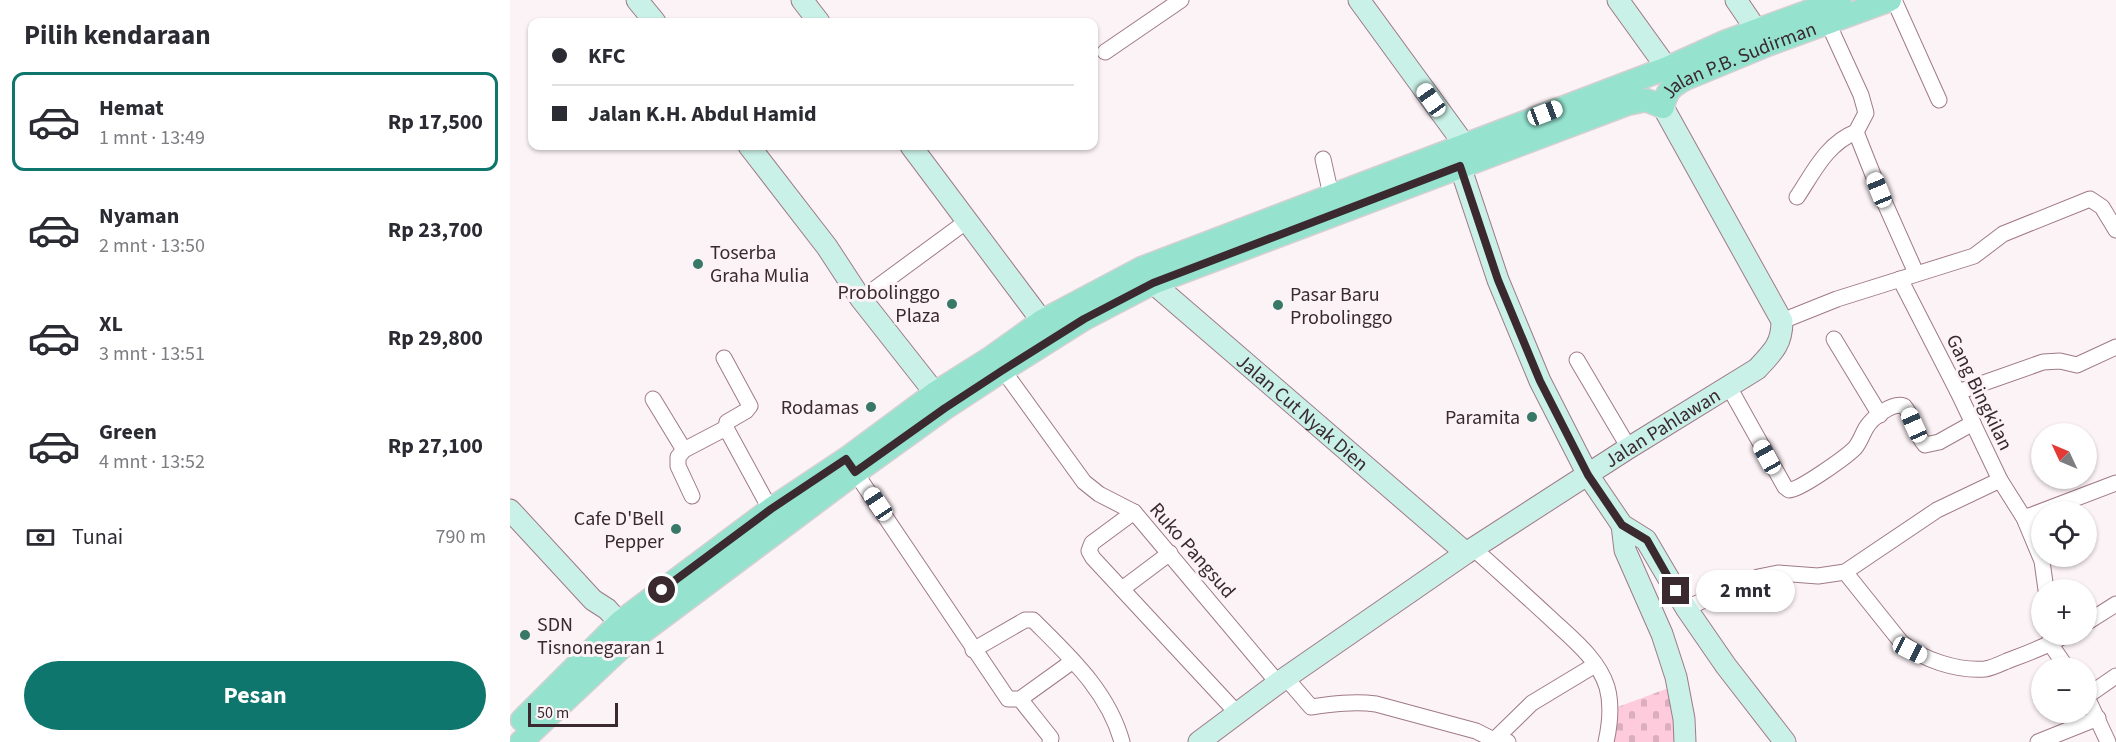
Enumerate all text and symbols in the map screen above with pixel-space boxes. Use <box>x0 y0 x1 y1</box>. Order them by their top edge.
street label: Jalan P.B. Sudirman <box>1655 15 1821 104</box>
text: Pilih kendaraan <box>24 16 211 55</box>
text: KFC <box>588 40 626 72</box>
car <box>1413 80 1449 120</box>
text: Hemat <box>99 92 164 124</box>
icon: car <box>27 95 81 149</box>
text: Jalan K.H. Abdul Hamid <box>588 98 817 130</box>
car <box>1525 98 1565 128</box>
text: Rp 17,500 <box>388 106 483 138</box>
text: 1 mnt · 13:49 <box>99 124 205 152</box>
car <box>1864 170 1894 210</box>
text: Nyaman <box>99 200 179 232</box>
icon: car <box>27 203 81 257</box>
text: Rp 23,700 <box>388 214 483 246</box>
text: 2 mnt · 13:50 <box>99 232 205 260</box>
place label: Toserba Graha Mulia <box>710 239 809 290</box>
marker: Toserba Graha Mulia <box>691 257 705 271</box>
place label: Probolinggo Plaza <box>838 279 940 330</box>
place label: Pasar Baru Probolinggo <box>1290 281 1393 332</box>
marker: Probolinggo Plaza <box>945 297 959 311</box>
marker: Pasar Baru Probolinggo <box>1271 298 1285 312</box>
text: XL <box>99 308 123 340</box>
icon: car <box>27 311 81 365</box>
text: Rp 29,800 <box>388 322 483 354</box>
street label: Gang Bingkilan <box>1939 330 2019 455</box>
text: 3 mnt · 13:51 <box>99 340 205 368</box>
street label: Jalan Cut Nyak Dien <box>1230 348 1374 478</box>
street label: Jalan Pahlawan <box>1599 382 1726 475</box>
place label: Rodamas <box>781 394 859 422</box>
marker: Rodamas <box>864 400 878 414</box>
place label: Paramita <box>1445 404 1520 432</box>
car <box>1898 405 1930 445</box>
marker: Paramita <box>1525 410 1539 424</box>
text: Green <box>99 416 157 448</box>
icon: car <box>27 419 81 473</box>
north arrow <box>2031 423 2097 489</box>
map controls <box>2031 423 2097 723</box>
text: Rp 27,100 <box>388 430 483 462</box>
car <box>1750 437 1784 477</box>
text: 4 mnt · 13:52 <box>99 448 205 476</box>
car <box>860 484 896 524</box>
street label: Ruko Pangsud <box>1143 497 1242 605</box>
button: locate <box>2031 501 2097 567</box>
place label: Cafe D'Bell Pepper <box>574 505 664 556</box>
icon: cash <box>24 521 57 554</box>
text: Tunai <box>72 521 123 553</box>
marker: Cafe D'Bell Pepper <box>669 522 683 536</box>
text: 790 m <box>436 523 486 551</box>
callout: 2 mnt <box>1697 570 1796 612</box>
route start <box>648 576 675 603</box>
route end <box>1662 577 1689 604</box>
text: 2 mnt <box>1720 577 1771 605</box>
button: + <box>2031 579 2097 645</box>
place label: SDN Tisnonegaran 1 <box>537 611 665 662</box>
marker: SDN Tisnonegaran 1 <box>518 628 532 642</box>
car <box>1890 634 1930 666</box>
button: − <box>2031 657 2097 723</box>
button: Pesan <box>24 661 486 730</box>
scale bar <box>528 700 618 728</box>
text: 50 m <box>537 702 569 724</box>

